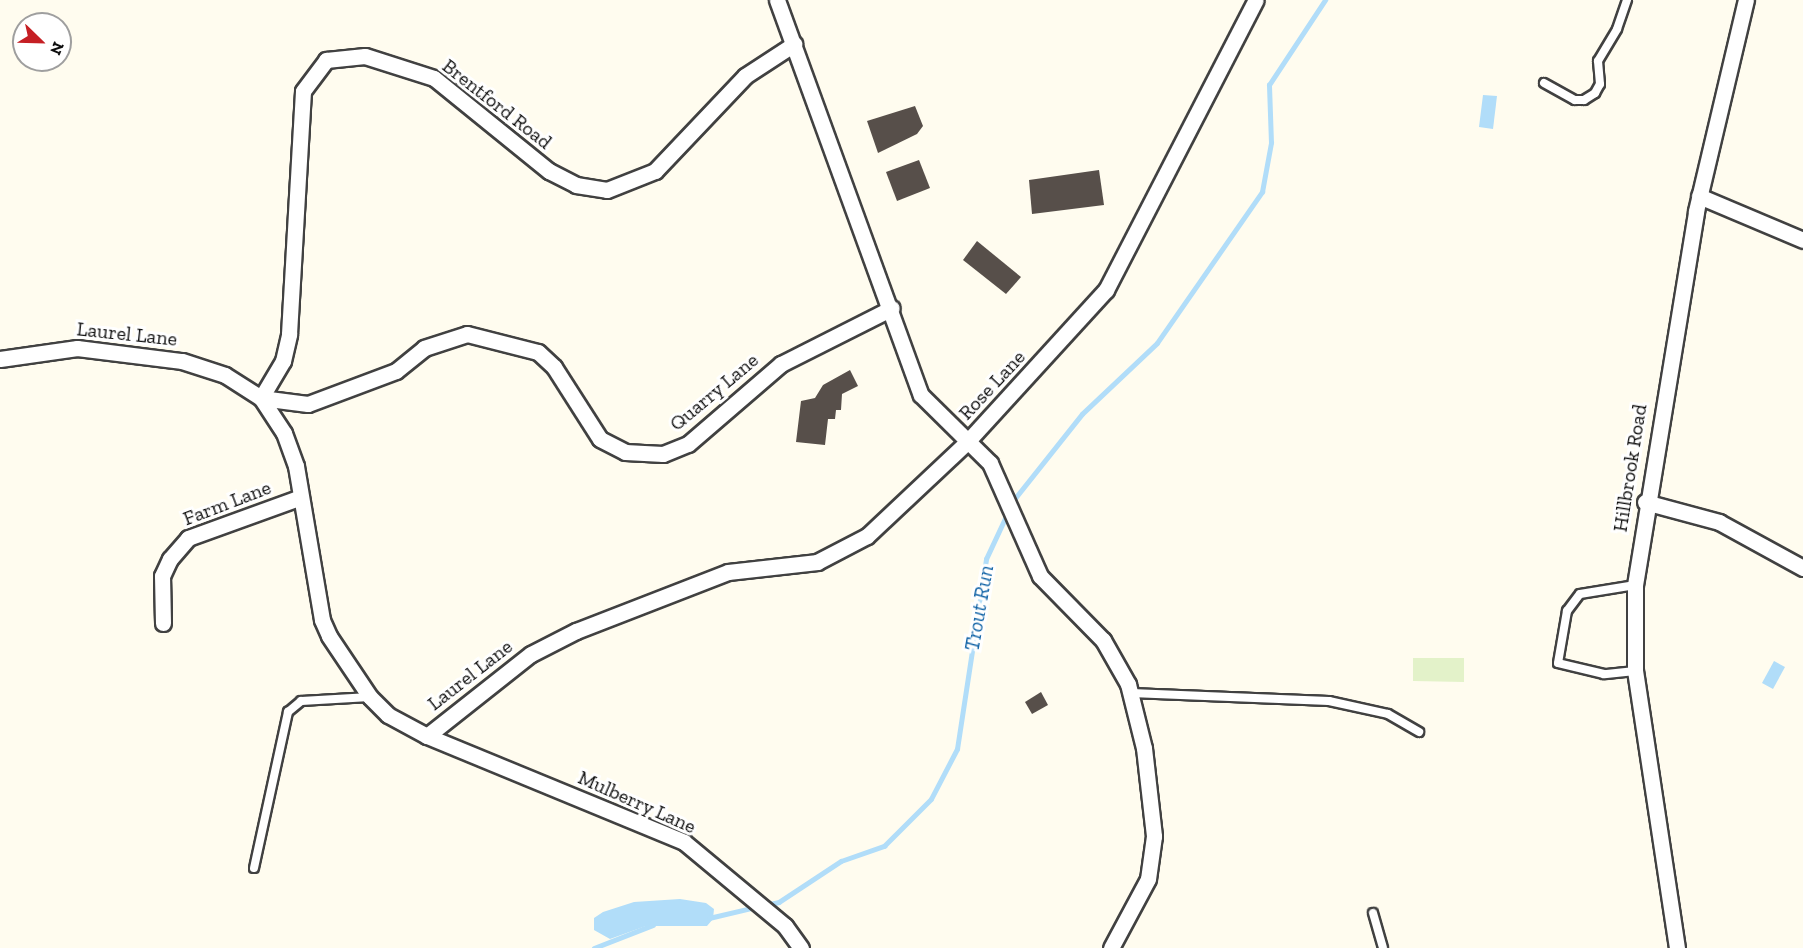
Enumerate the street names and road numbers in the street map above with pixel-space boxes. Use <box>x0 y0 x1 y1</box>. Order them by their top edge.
street label: Brentford Road <box>438 54 556 154</box>
street label: Laurel Lane <box>76 317 178 351</box>
street label: Rose Lane <box>954 345 1030 425</box>
street label: Quarry Lane <box>665 348 763 436</box>
street label: Hillbrook Road <box>1608 402 1652 534</box>
street label: Farm Lane <box>180 475 274 531</box>
street label: Laurel Lane <box>423 634 517 716</box>
street label: Mulberry Lane <box>574 765 700 839</box>

